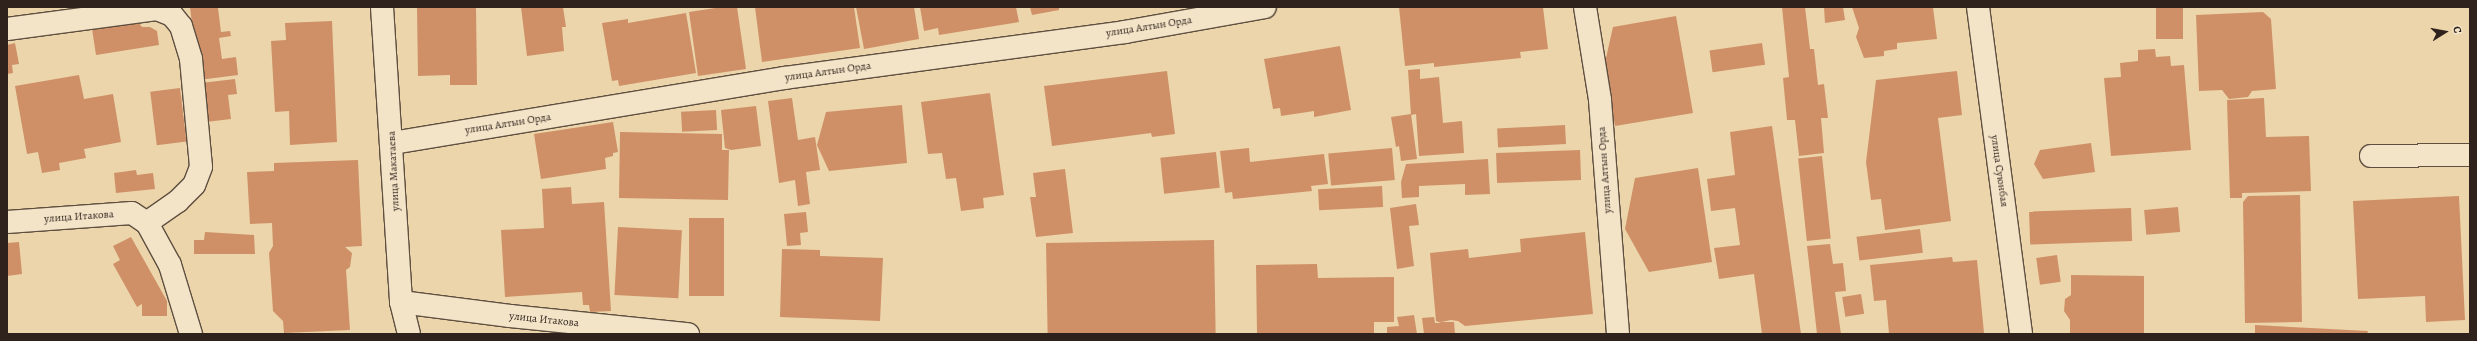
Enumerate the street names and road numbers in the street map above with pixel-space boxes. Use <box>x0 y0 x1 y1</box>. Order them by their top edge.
street label: улица Алтын Орда <box>1105 14 1193 40</box>
street label: улица Алтын Орда <box>784 59 872 85</box>
street label: улица Алтын Орда <box>464 111 552 137</box>
street label: улица Алтын Орда <box>1595 126 1615 214</box>
street label: улица Макатаева <box>385 131 403 211</box>
street label: улица Суюнбая <box>1987 134 2011 208</box>
street label: улица Итакова <box>44 208 114 226</box>
street label: улица Итакова <box>509 310 579 330</box>

